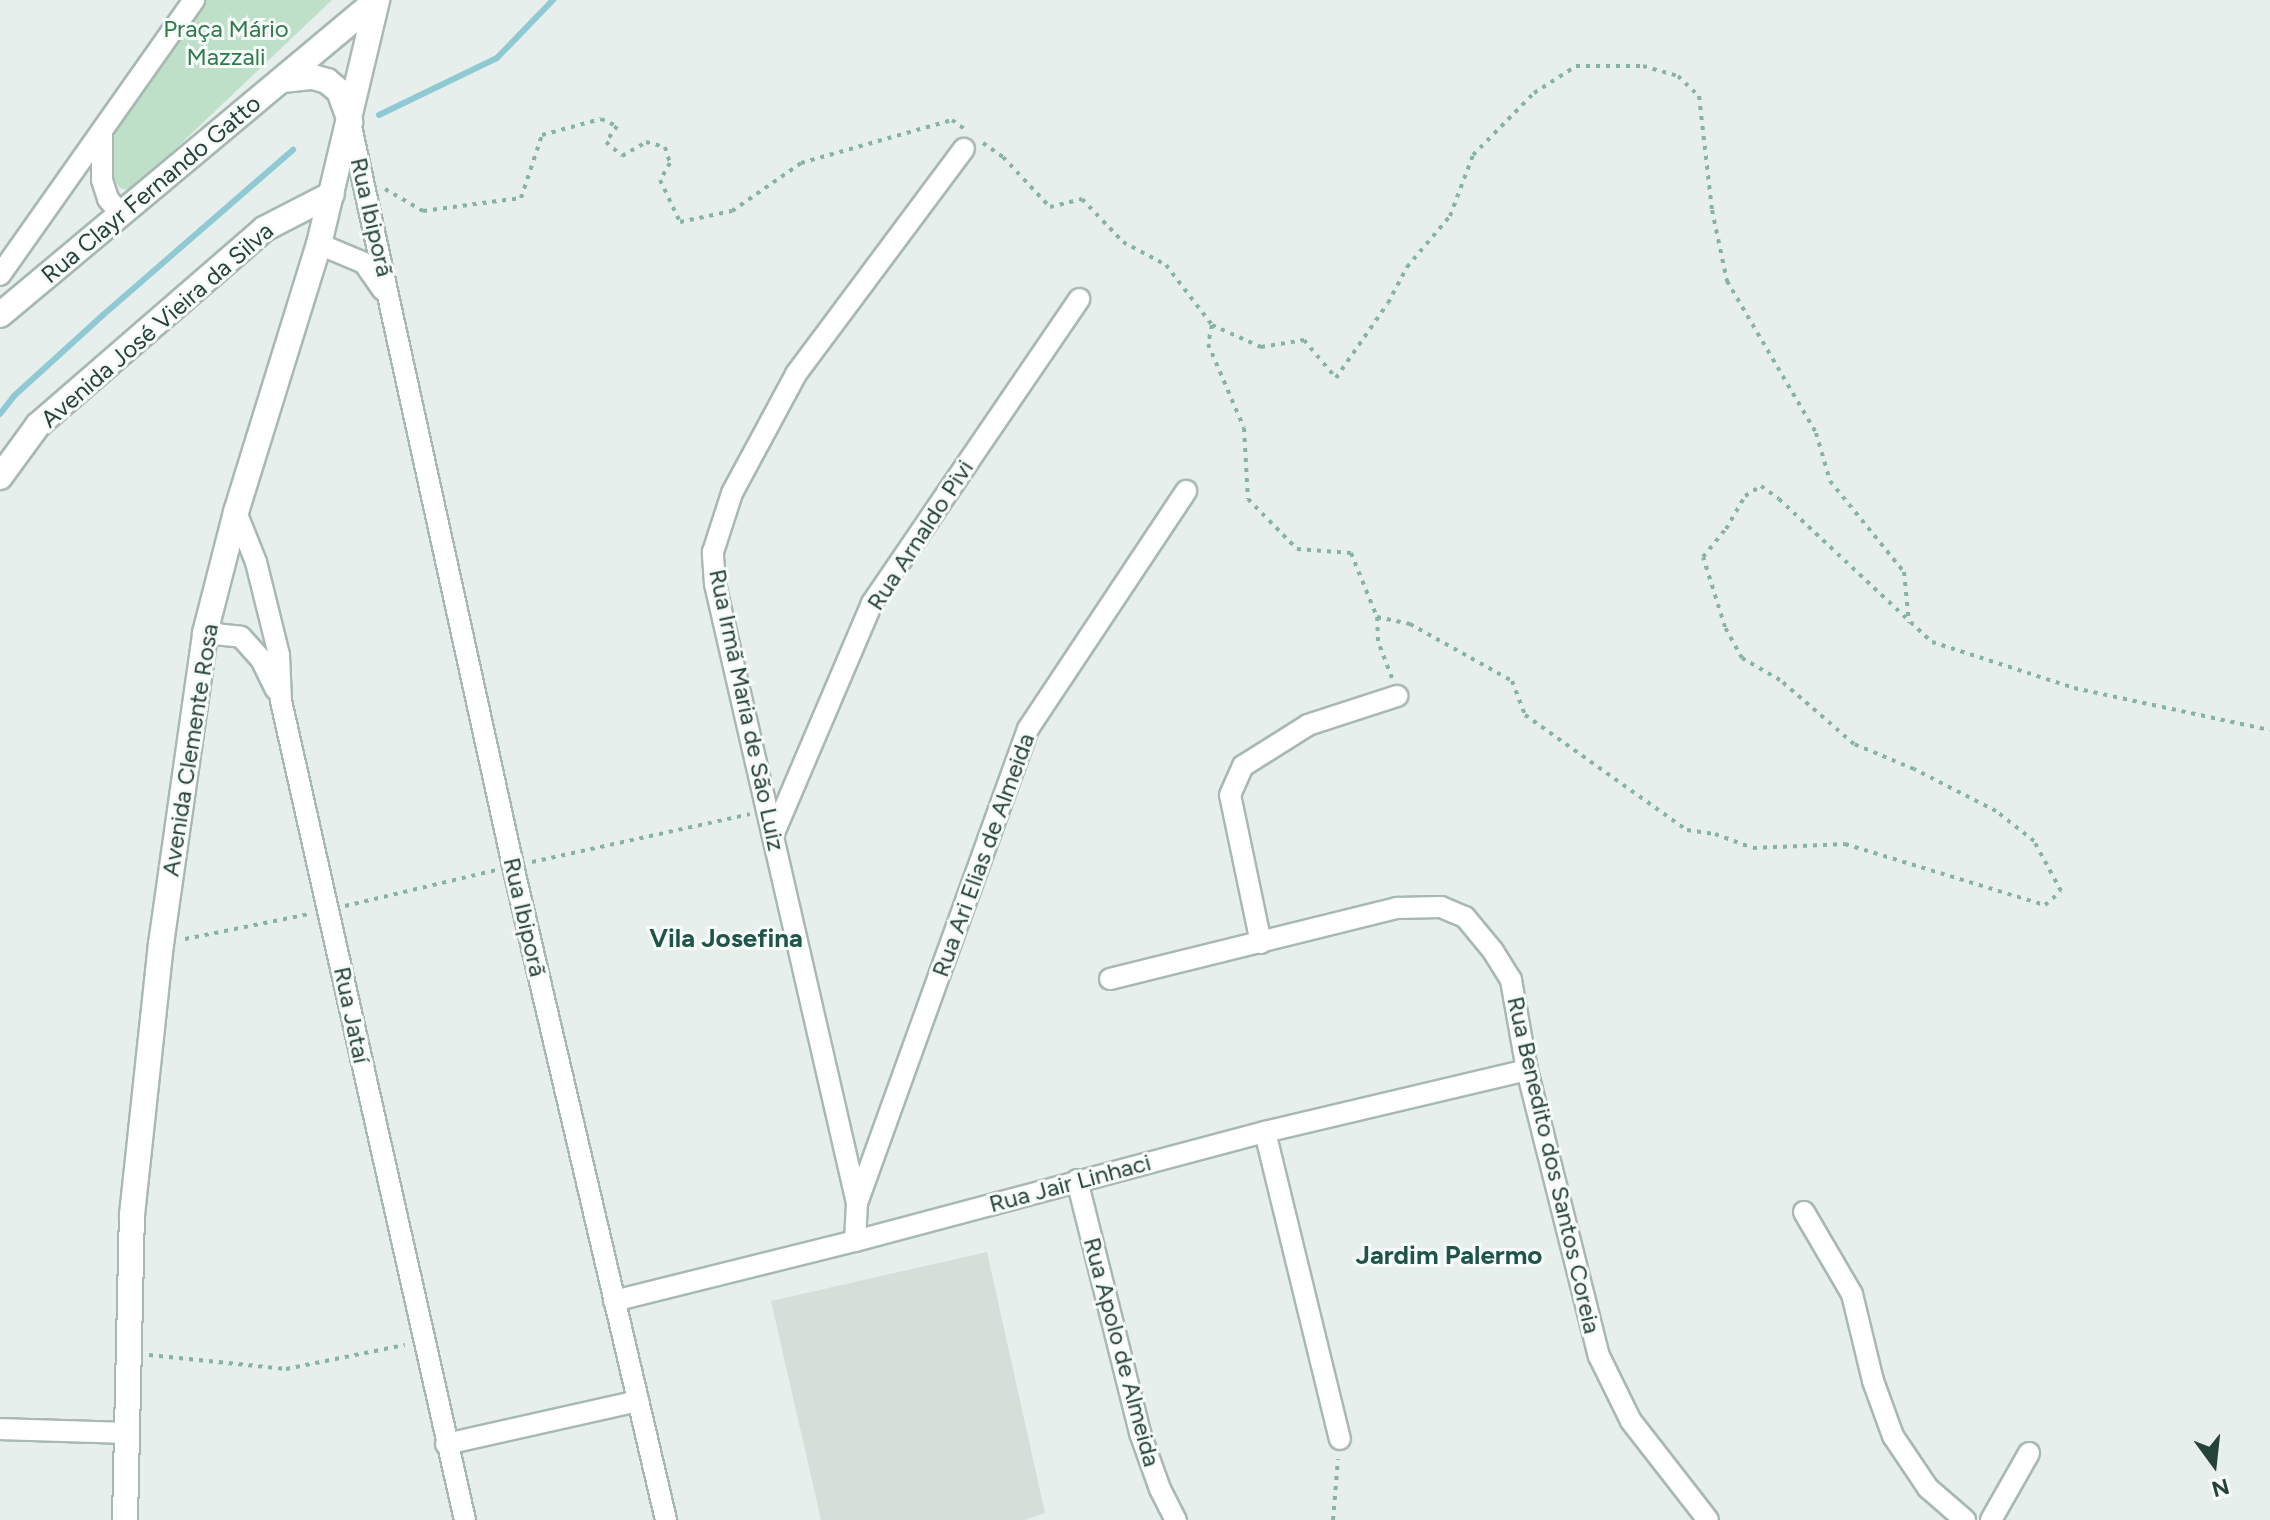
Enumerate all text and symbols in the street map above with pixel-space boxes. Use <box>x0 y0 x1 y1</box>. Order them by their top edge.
park label: Praça Mário Mazzali <box>163 15 289 71</box>
street label: Rua Clayr Fernando Gatto <box>35 89 267 289</box>
street label: Rua Ibiporã <box>344 155 400 279</box>
street label: Avenida José Vieira da Silva <box>35 216 279 434</box>
street label: Rua Arnaldo Pivi <box>861 454 979 616</box>
street label: Rua Irmã Maria de São Luiz <box>703 567 791 853</box>
street label: Avenida Clemente Rosa <box>156 622 224 878</box>
street label: Rua Ari Elias de Almeida <box>926 729 1040 981</box>
street label: Rua Ibiporã <box>497 855 553 979</box>
district label: Vila Josefina <box>649 923 803 955</box>
street label: Rua Jataí <box>328 964 376 1066</box>
street label: Rua Benedito dos Santos Coreia <box>1501 994 1607 1336</box>
street label: Rua Jair Linhaci <box>986 1148 1154 1218</box>
street label: Rua Apolo de Almeida <box>1078 1234 1166 1470</box>
district label: Jardim Palermo <box>1356 1240 1542 1272</box>
north arrow <box>2174 1424 2254 1504</box>
text: N <box>2209 1472 2232 1503</box>

